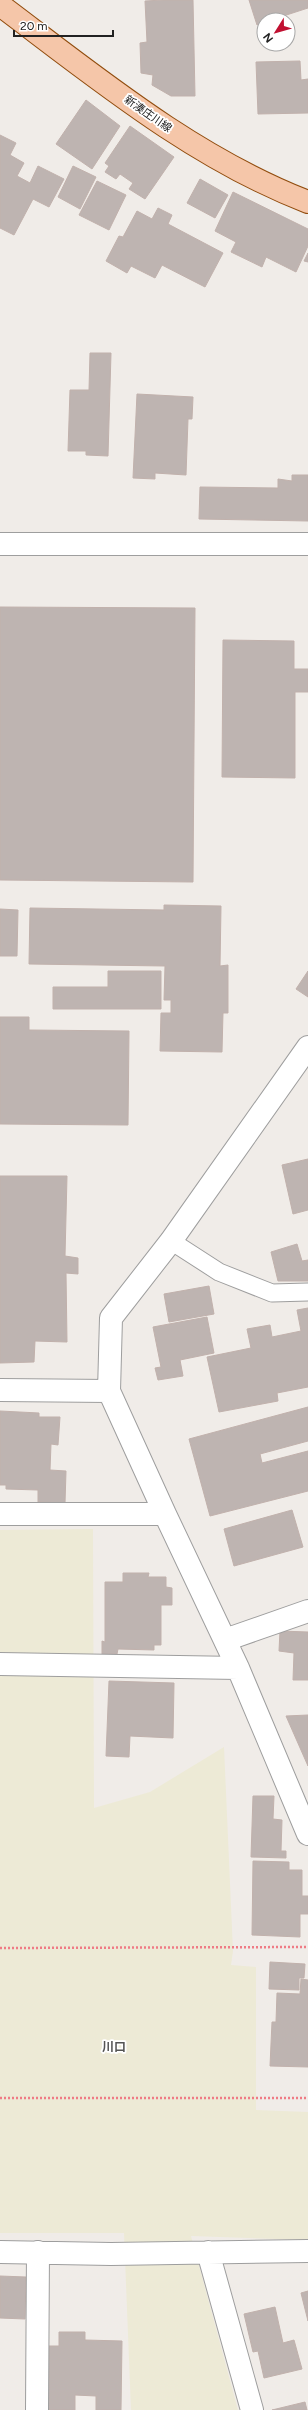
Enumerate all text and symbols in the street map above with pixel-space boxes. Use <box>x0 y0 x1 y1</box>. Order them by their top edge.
scale bar <box>14 12 113 38</box>
north arrow <box>256 12 296 52</box>
text: 20 m <box>20 19 48 33</box>
text: N <box>261 30 276 45</box>
street label: 新湊庄川線 <box>122 93 174 135</box>
district label: 川口 <box>102 2040 126 2054</box>

